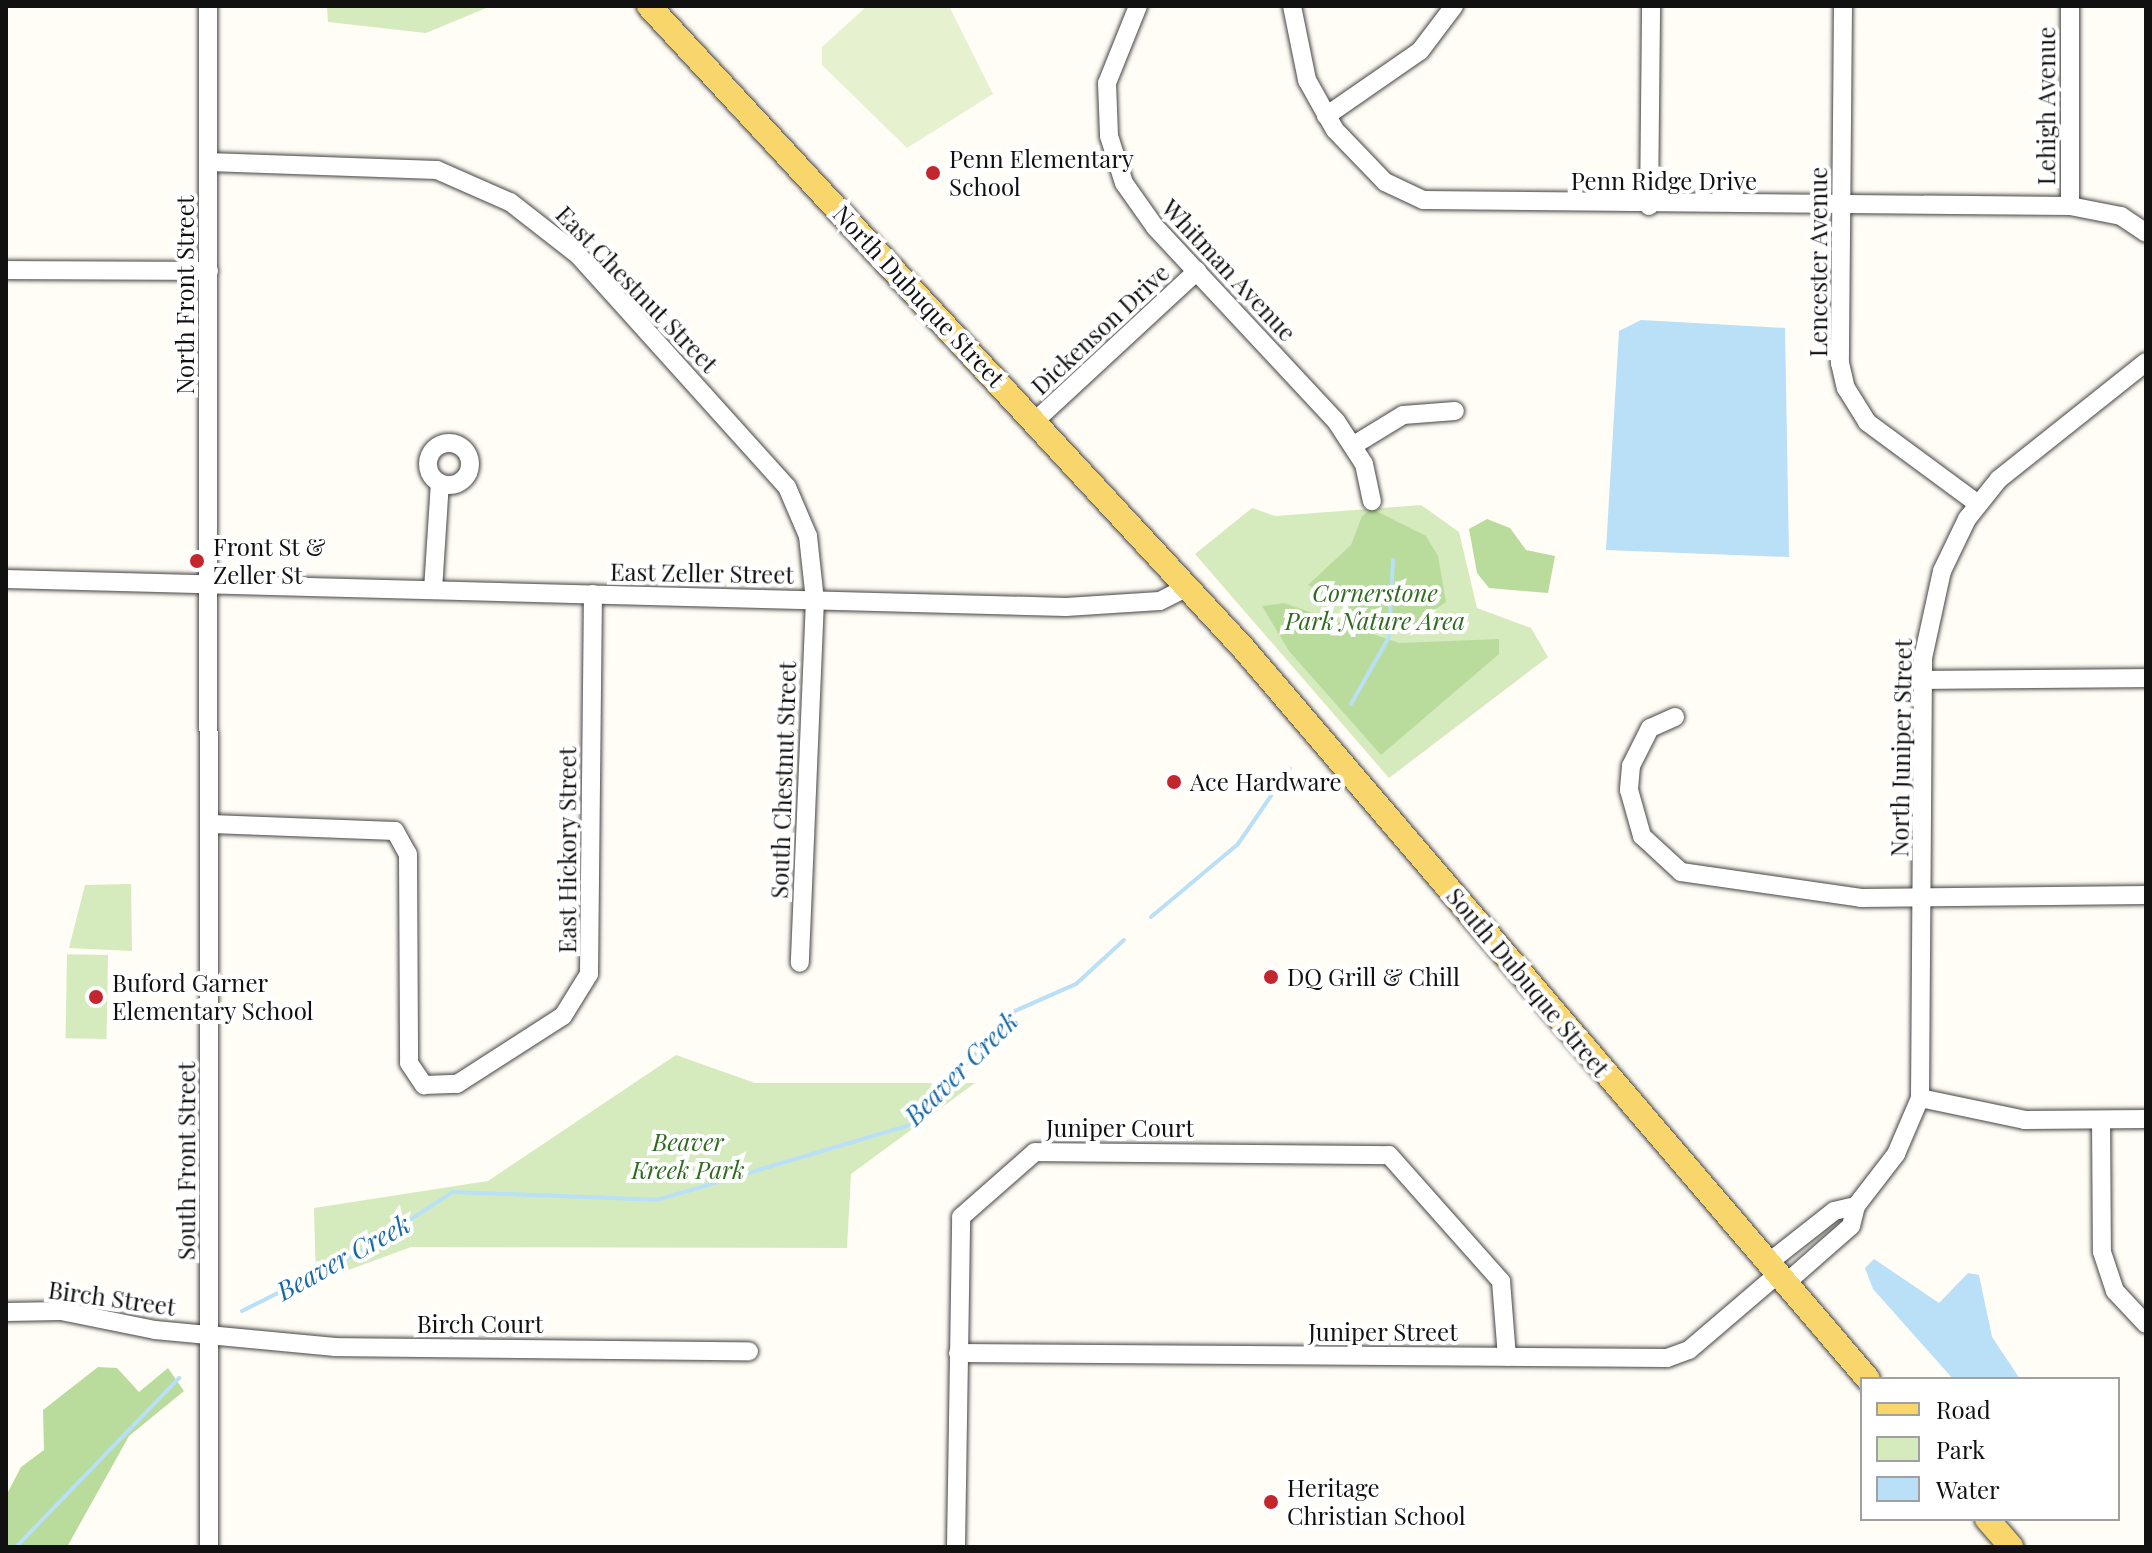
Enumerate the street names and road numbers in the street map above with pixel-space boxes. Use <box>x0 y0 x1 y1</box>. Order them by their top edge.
street label: Lehigh Avenue <box>2032 26 2060 186</box>
street label: Lencester Avenue <box>1804 166 1832 358</box>
street label: Penn Ridge Drive <box>1571 167 1757 195</box>
street label: Whitman Avenue <box>1156 193 1302 347</box>
street label: North Front Street <box>171 195 199 395</box>
street label: North Dubuque Street <box>827 199 1011 393</box>
street label: East Chestnut Street <box>550 200 724 378</box>
street label: Dickenson Drive <box>1025 258 1175 400</box>
street label: East Zeller Street <box>609 557 795 589</box>
street label: North Juniper Street <box>1885 638 1917 858</box>
street label: South Chestnut Street <box>764 661 802 899</box>
street label: East Hickory Street <box>553 746 581 954</box>
street label: South Dubuque Street <box>1441 882 1615 1082</box>
street label: South Front Street <box>172 1062 200 1260</box>
street label: Juniper Court <box>1046 1114 1194 1142</box>
street label: Birch Street <box>46 1275 178 1321</box>
street label: Birch Court <box>417 1310 543 1338</box>
street label: Juniper Street <box>1308 1318 1458 1346</box>

